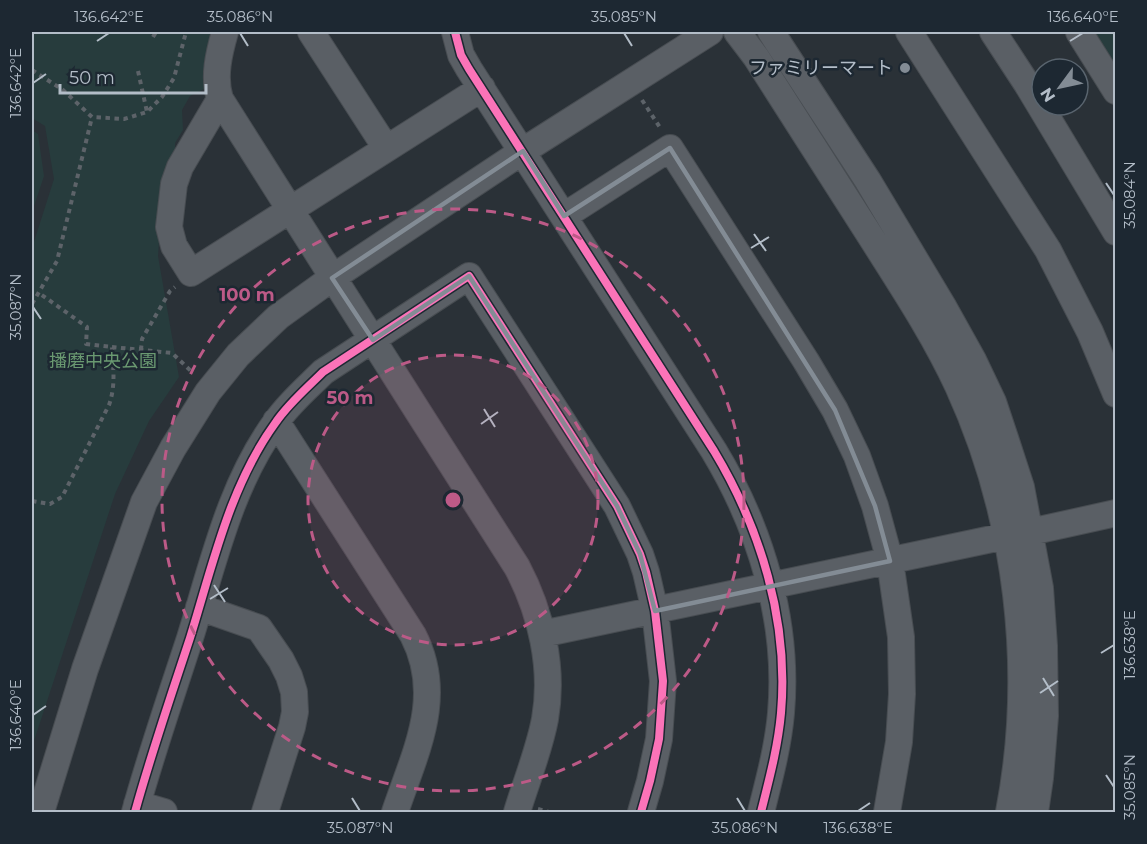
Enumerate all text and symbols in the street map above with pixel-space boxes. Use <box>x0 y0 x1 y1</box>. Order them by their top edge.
text: 136.642°E <box>74 7 144 26</box>
text: 35.086°N <box>207 7 273 26</box>
text: 35.085°N <box>591 7 657 26</box>
text: 136.640°E <box>1047 7 1119 26</box>
text: 136.642°E <box>6 48 25 118</box>
scale bar <box>60 57 206 95</box>
place label: ファミリーマート <box>749 57 893 79</box>
north arrow <box>1030 57 1090 117</box>
marker: ファミリーマート <box>898 61 912 75</box>
text: 50 m <box>69 67 115 89</box>
text: N <box>1036 84 1059 105</box>
text: 35.084°N <box>1120 161 1139 229</box>
text: 35.087°N <box>6 274 25 340</box>
text: 100 m <box>219 284 275 306</box>
park label: 播磨中央公園 <box>49 350 157 372</box>
text: 50 m <box>327 387 373 409</box>
centre of rings <box>443 490 463 510</box>
text: 136.638°E <box>1120 610 1139 680</box>
text: 136.640°E <box>6 679 25 751</box>
text: 35.085°N <box>1120 754 1139 820</box>
text: 35.087°N <box>327 818 393 837</box>
text: 35.086°N <box>712 818 778 837</box>
text: 136.638°E <box>823 818 893 837</box>

